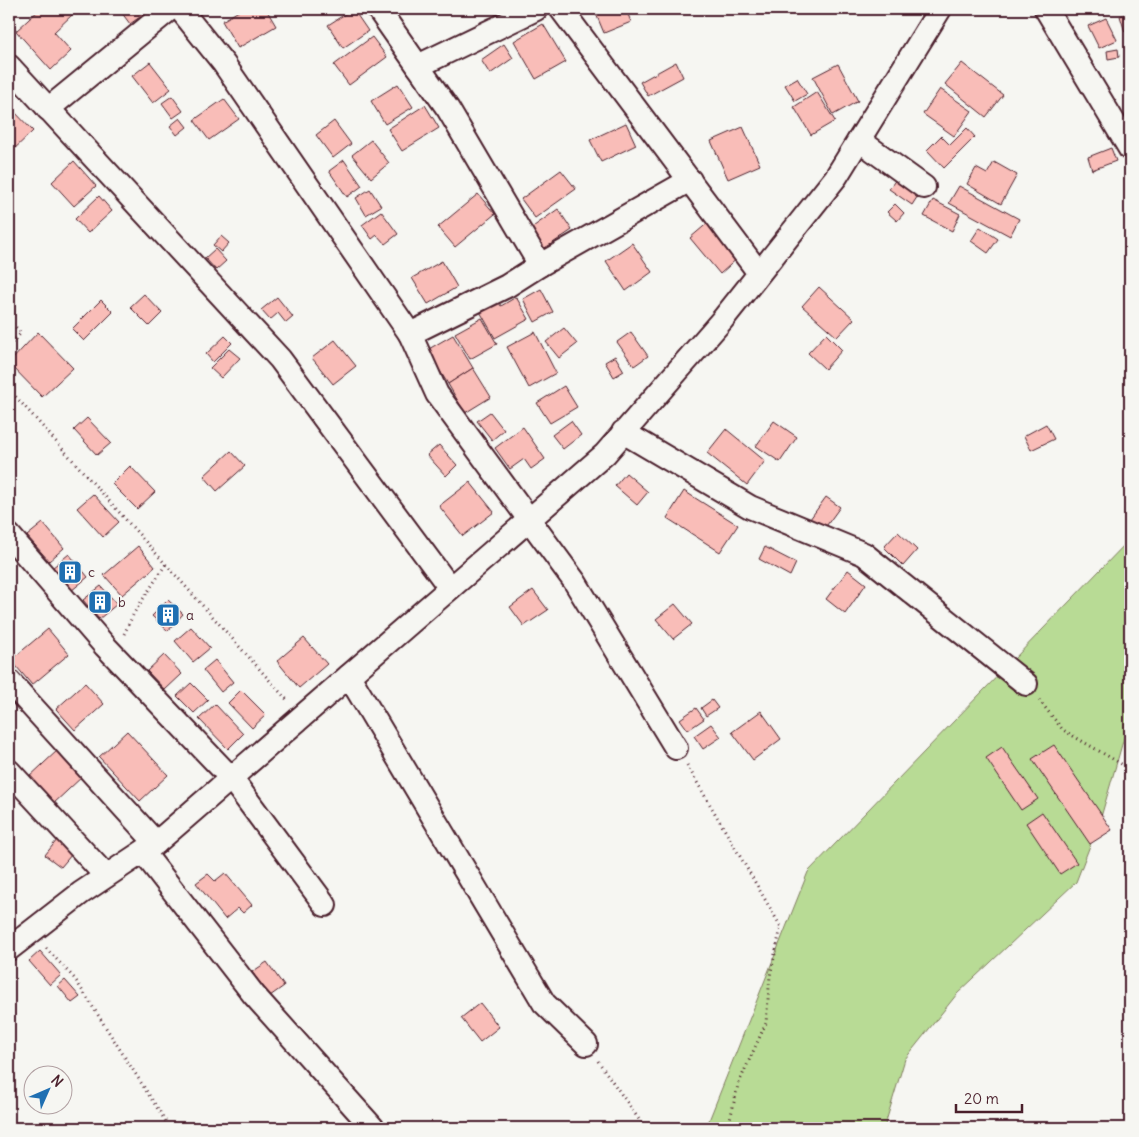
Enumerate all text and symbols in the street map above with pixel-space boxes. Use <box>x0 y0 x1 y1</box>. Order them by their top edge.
building icon: c <box>57 559 83 585</box>
place label: c <box>88 563 95 581</box>
building icon: b <box>87 589 113 615</box>
place label: b <box>118 593 126 611</box>
building icon: a <box>155 602 181 628</box>
place label: a <box>186 606 194 624</box>
north arrow <box>22 1064 72 1114</box>
text: N <box>47 1071 67 1091</box>
scale bar <box>956 1082 1023 1114</box>
text: 20 m <box>964 1089 999 1108</box>

